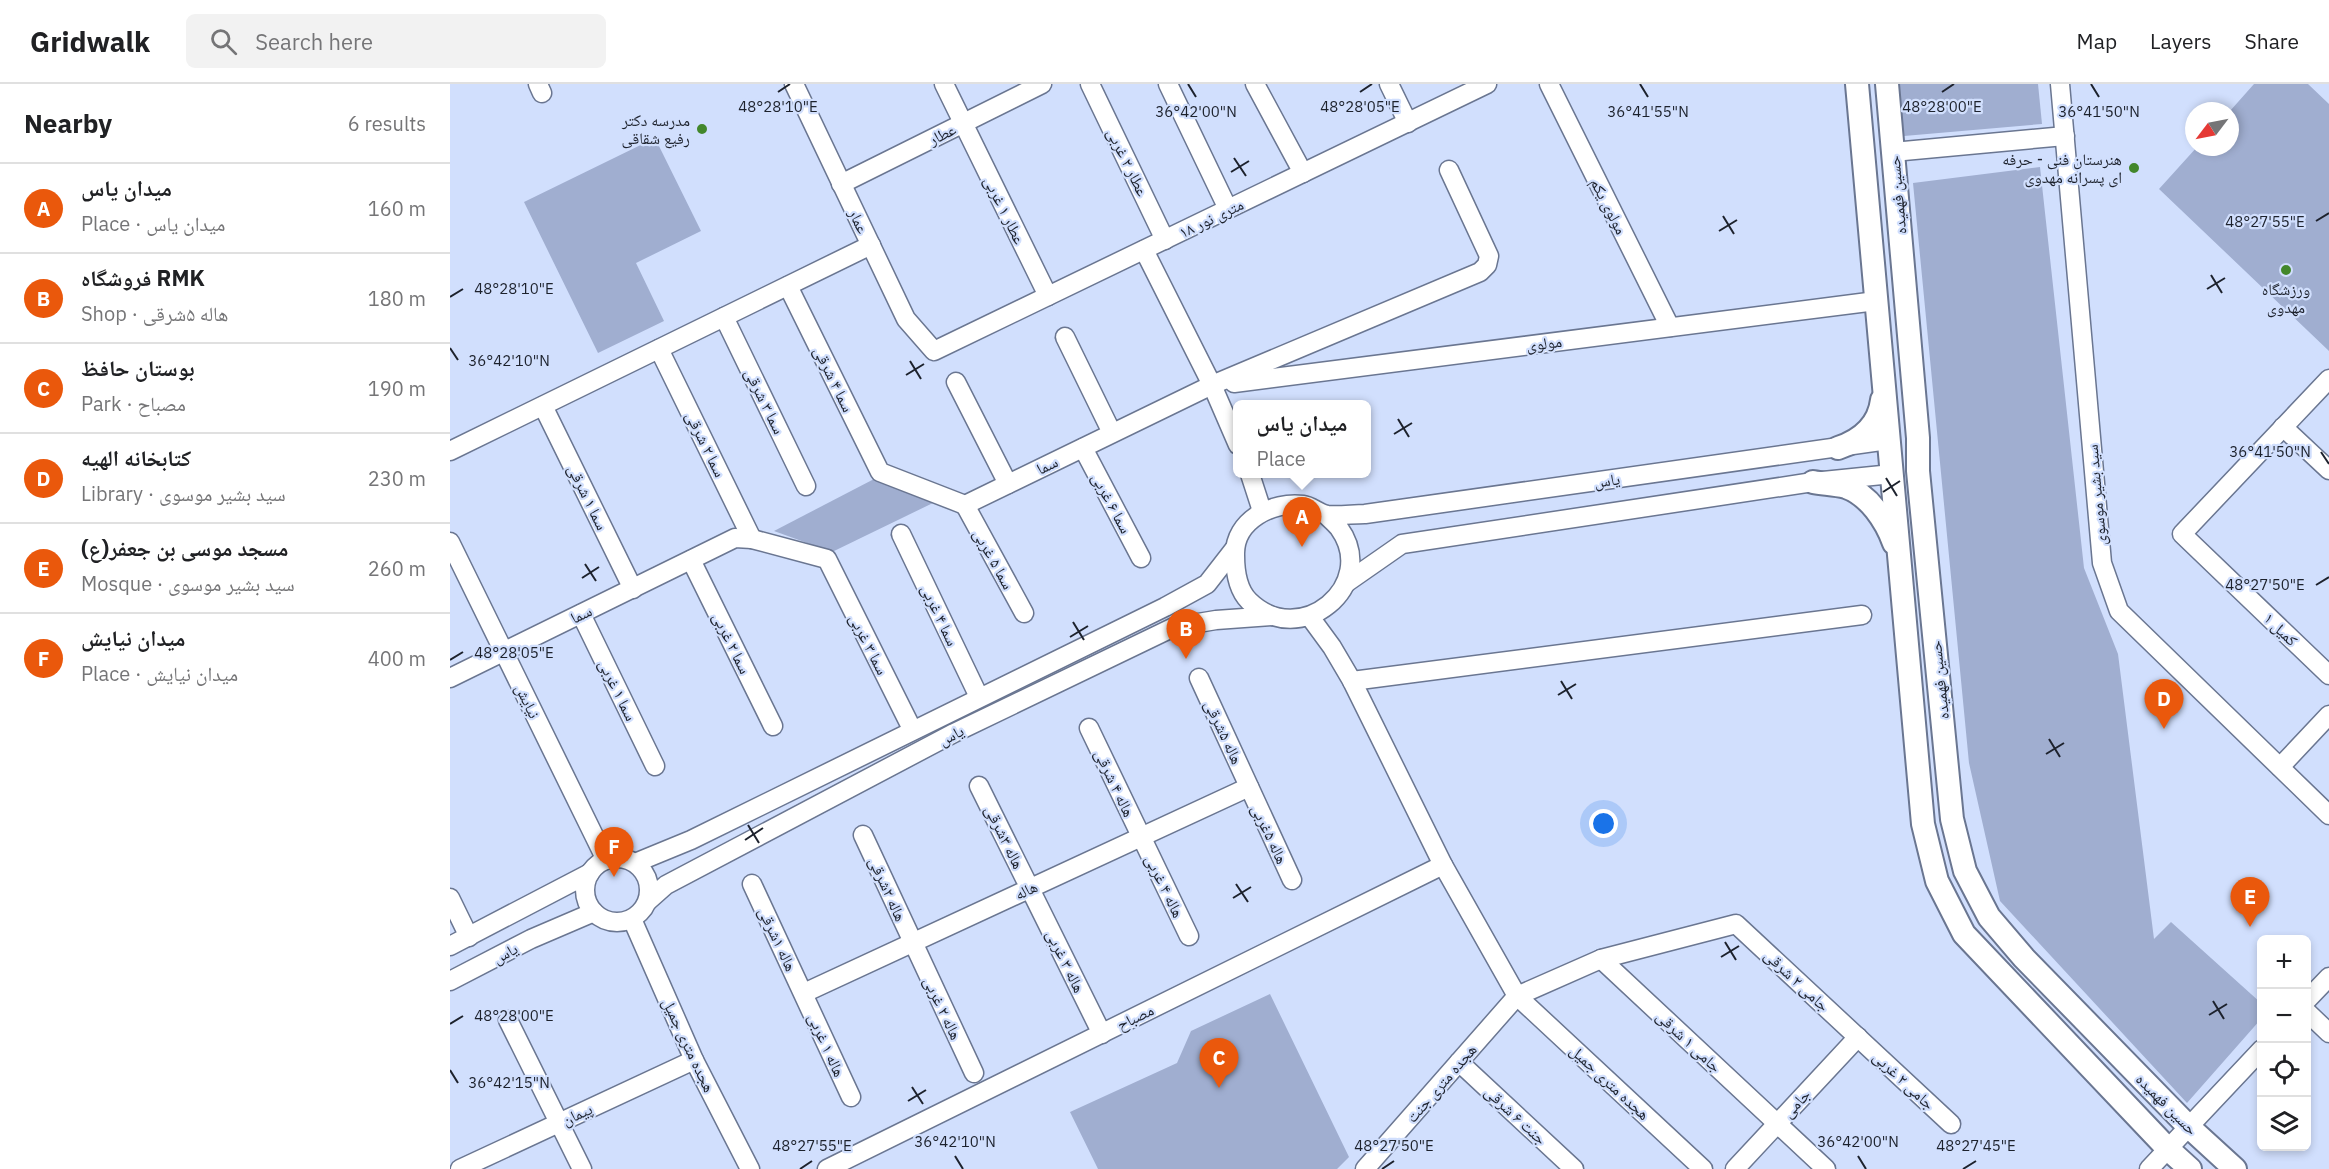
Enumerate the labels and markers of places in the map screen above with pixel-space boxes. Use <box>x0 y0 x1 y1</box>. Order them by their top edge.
place label: مدرسه دکتر رفیع شقاقی <box>621 110 690 149</box>
marker: مدرسه دکتر رفیع شقاقی <box>695 122 709 136</box>
place label: هنرستان فنی - حرفه ای پسرانه مهدوی <box>2002 149 2122 188</box>
marker: هنرستان فنی - حرفه ای پسرانه مهدوی <box>2127 161 2141 175</box>
marker: ورزشگاه مهدوی <box>2279 263 2293 277</box>
place label: ورزشگاه مهدوی <box>2262 279 2310 318</box>
pin: A <box>1282 498 1322 547</box>
pin: B <box>1166 610 1206 659</box>
pin: D <box>2144 680 2184 729</box>
pin: F <box>594 828 634 877</box>
pin: E <box>2230 878 2270 927</box>
pin: C <box>1200 1038 1238 1088</box>

